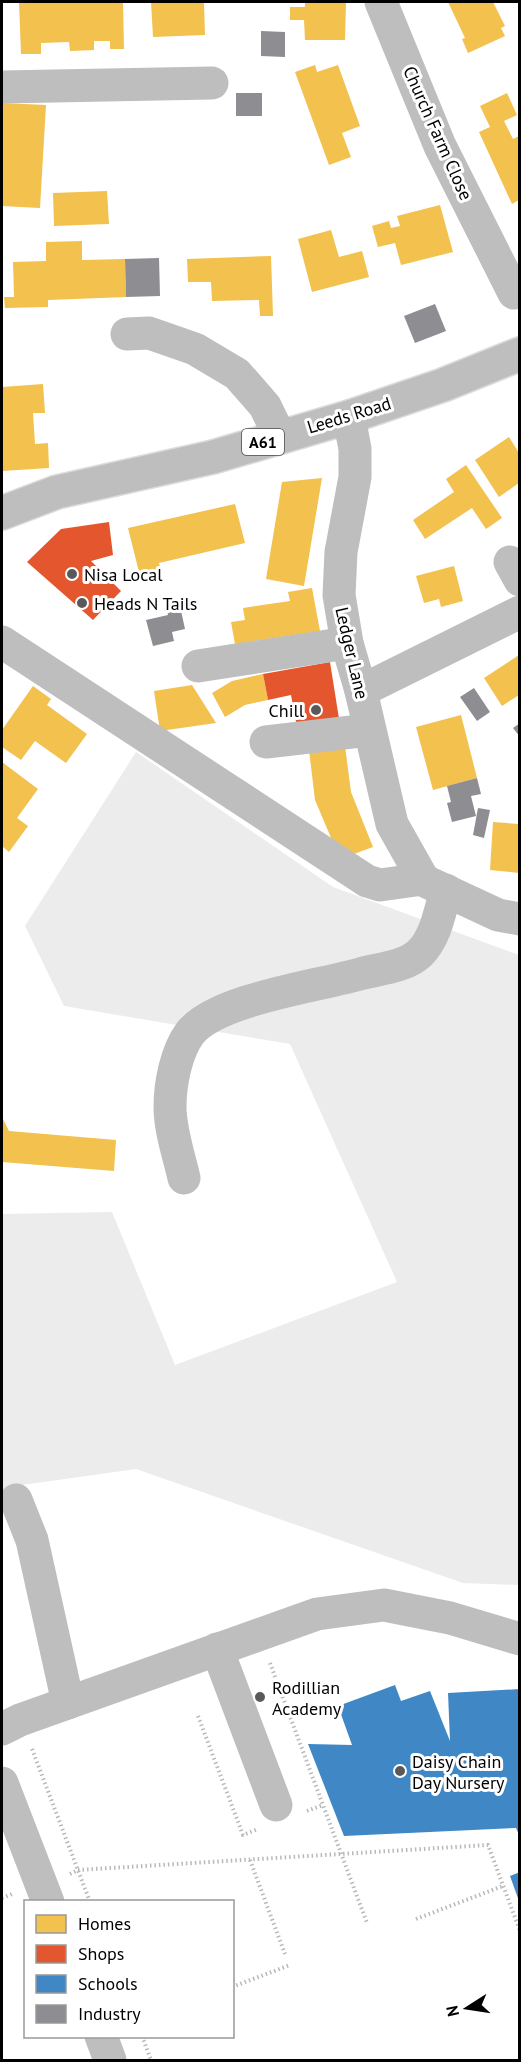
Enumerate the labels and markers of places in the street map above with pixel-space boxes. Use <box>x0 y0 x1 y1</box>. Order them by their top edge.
place label: Nisa Local <box>84 563 163 586</box>
marker: Nisa Local <box>65 567 79 581</box>
place label: Heads N Tails <box>94 592 197 615</box>
marker: Heads N Tails <box>75 596 89 610</box>
place label: Chill <box>269 699 305 722</box>
marker: Chill <box>309 703 323 717</box>
place label: Rodillian Academy <box>272 1676 342 1720</box>
marker: Rodillian Academy <box>253 1690 267 1704</box>
place label: Daisy Chain Day Nursery <box>412 1750 505 1794</box>
marker: Daisy Chain Day Nursery <box>393 1764 407 1778</box>

